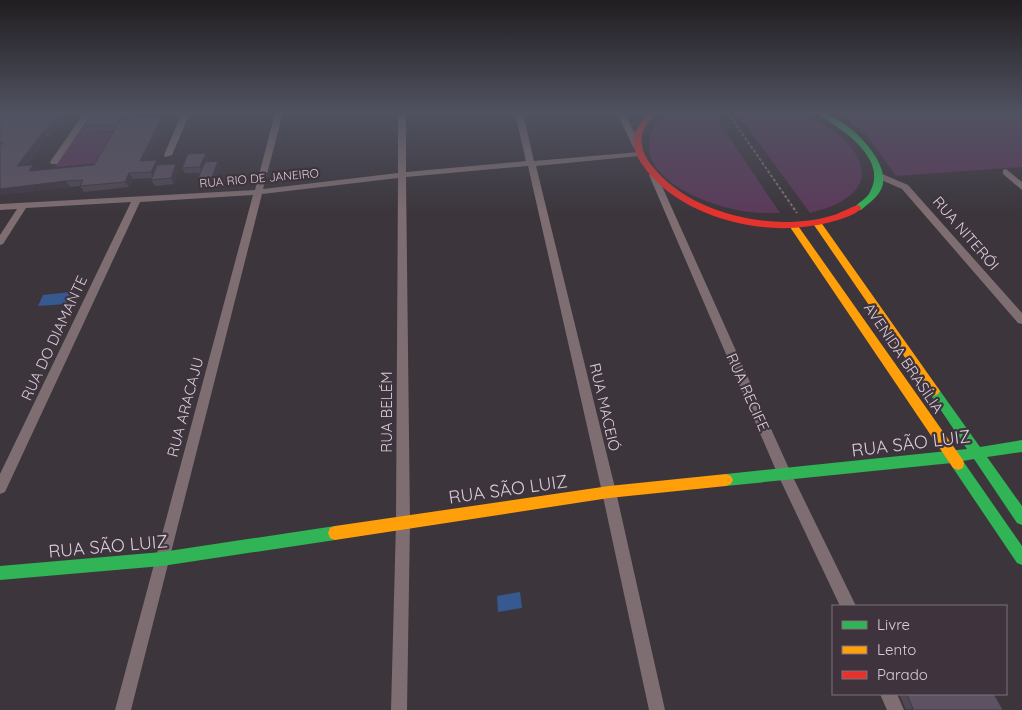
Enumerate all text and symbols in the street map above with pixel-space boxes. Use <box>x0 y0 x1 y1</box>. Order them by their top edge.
street label: RUA RIO DE JANEIRO <box>199 165 319 191</box>
street label: RUA NITERÓI <box>929 192 1003 274</box>
street label: RUA DO DIAMANTE <box>17 273 91 403</box>
street label: AVENIDA BRASÍLIA <box>860 299 948 417</box>
street label: RUA RECIFE <box>722 350 774 434</box>
street label: RUA ARACAJU <box>163 355 207 459</box>
street label: RUA MACEIÓ <box>586 361 624 453</box>
street label: RUA BELÉM <box>377 371 396 453</box>
street label: RUA SÃO LUIZ <box>850 424 972 462</box>
street label: RUA SÃO LUIZ <box>447 469 569 509</box>
street label: RUA SÃO LUIZ <box>47 529 169 563</box>
legend <box>832 605 1007 695</box>
text: Livre <box>877 615 910 634</box>
text: Lento <box>877 640 916 659</box>
text: Parado <box>877 665 928 684</box>

